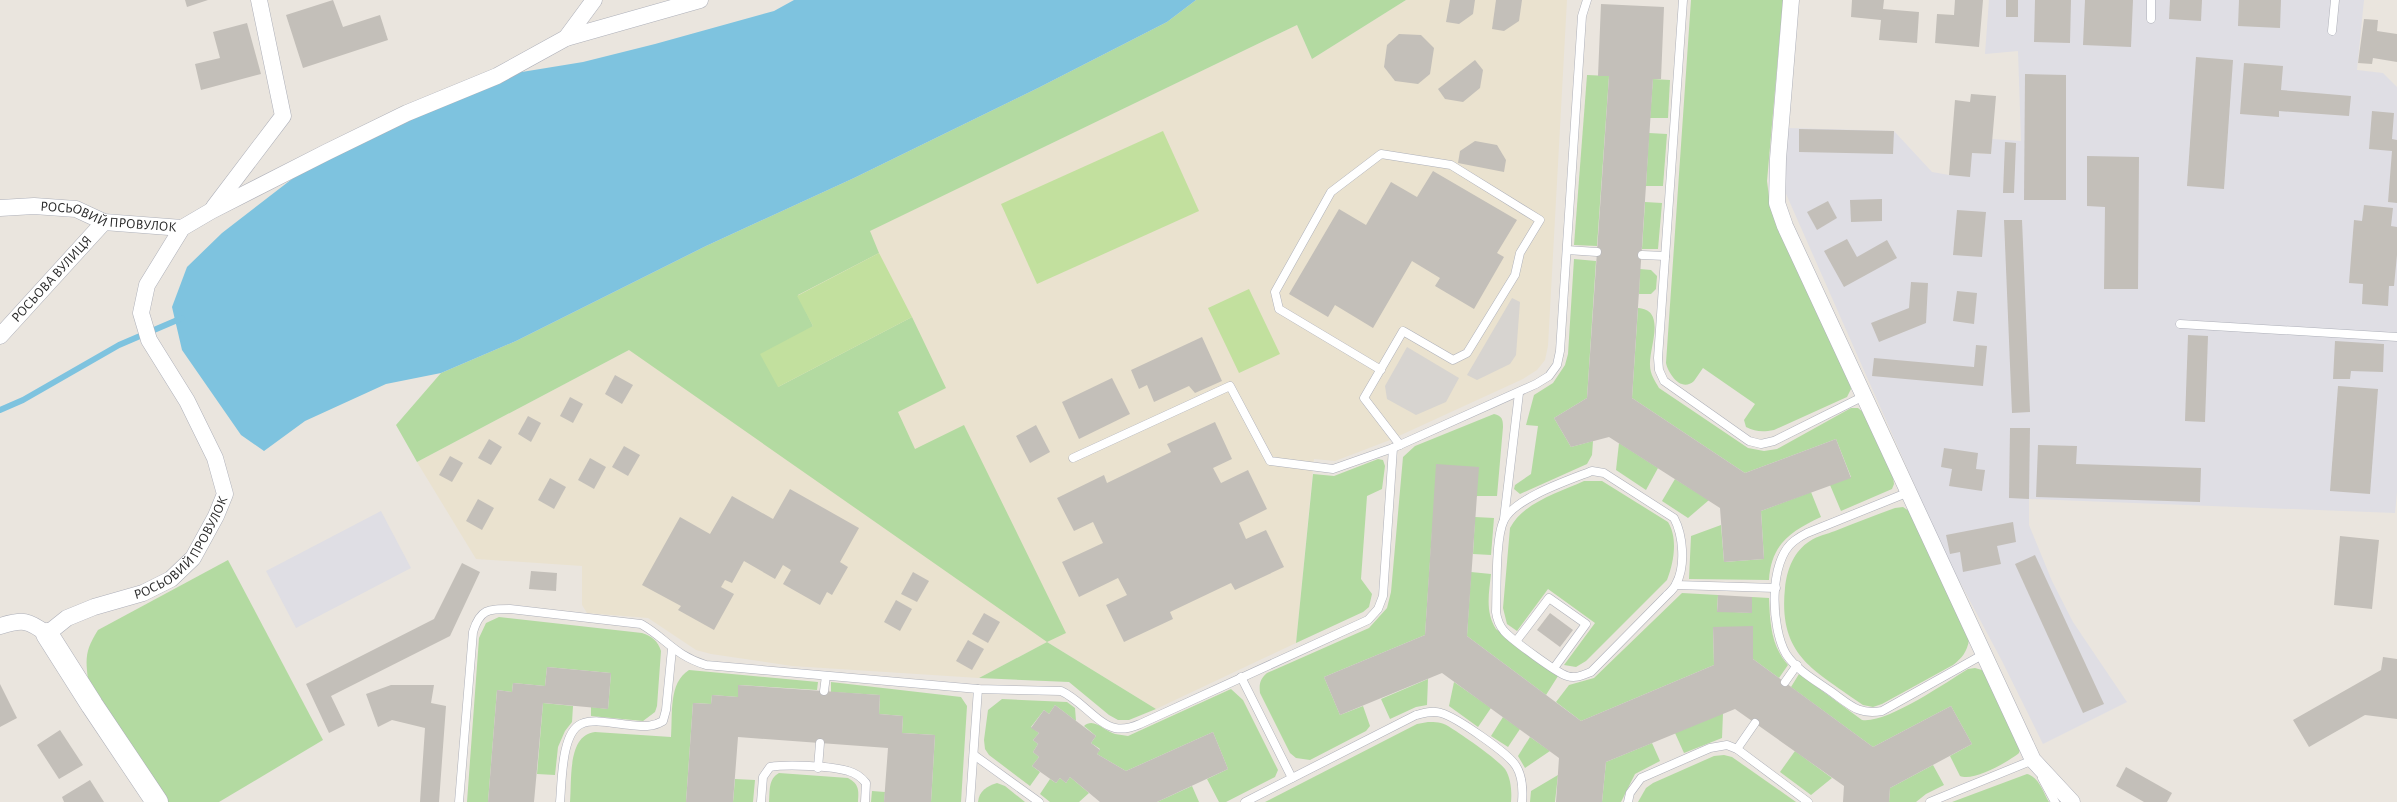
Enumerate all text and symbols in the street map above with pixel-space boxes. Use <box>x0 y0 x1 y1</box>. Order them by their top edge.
street label: РОСЬОВИЙ ПРОВУЛОК <box>40 199 177 235</box>
street label: РОСЬОВА ВУЛИЦЯ <box>9 233 95 325</box>
street label: РОСЬОВИЙ ПРОВУЛОК <box>132 494 230 602</box>

